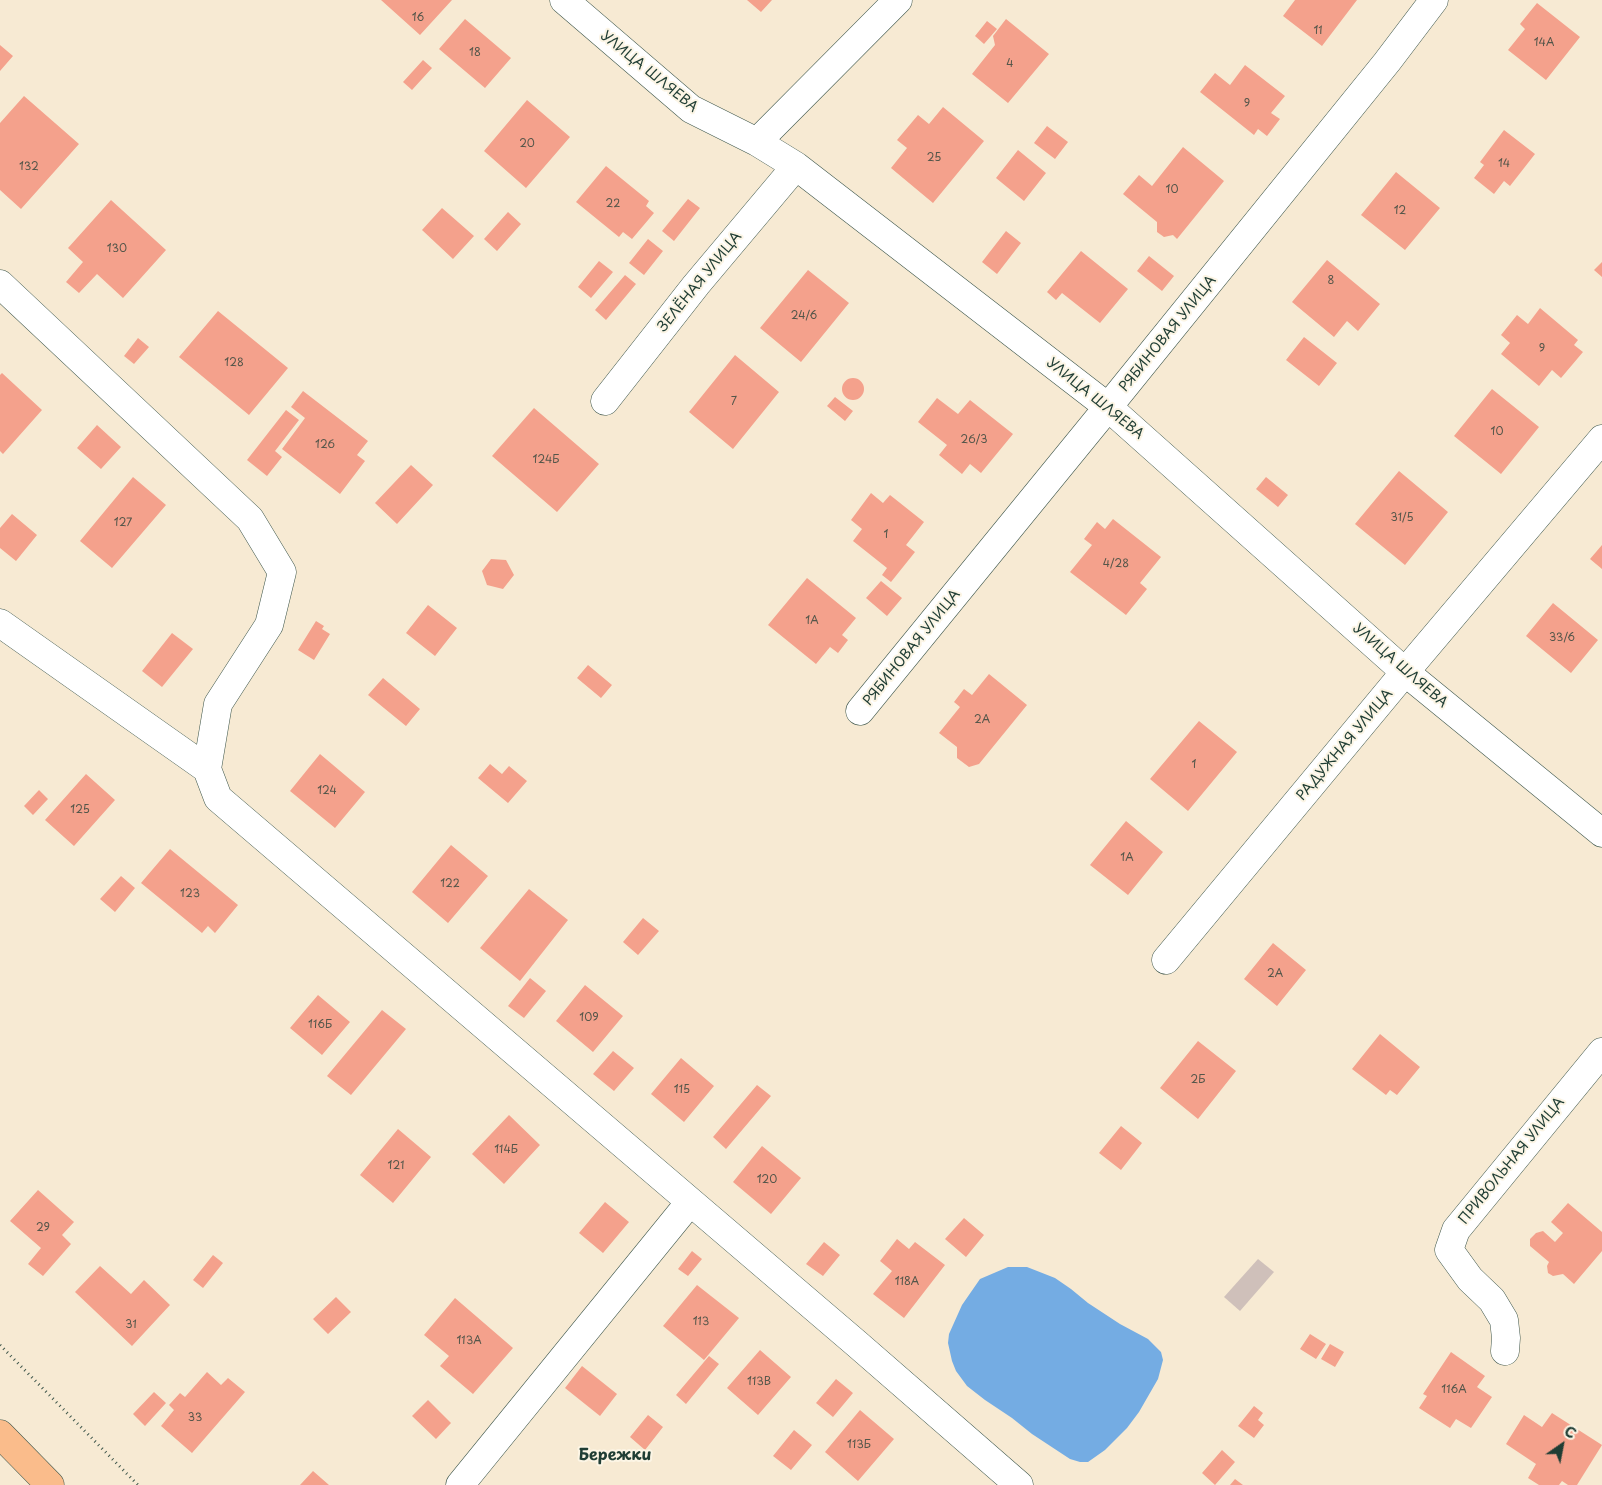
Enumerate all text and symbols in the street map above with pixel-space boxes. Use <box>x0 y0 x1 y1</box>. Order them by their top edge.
house number: 16 <box>412 11 424 25</box>
house number: 11 <box>1313 24 1323 38</box>
street label: УЛИЦА ШЛЯЕВА <box>597 28 701 116</box>
house number: 14А <box>1534 36 1554 50</box>
house number: 18 <box>469 46 481 60</box>
house number: 4 <box>1006 57 1014 71</box>
house number: 9 <box>1244 97 1250 111</box>
house number: 20 <box>519 137 535 151</box>
house number: 25 <box>927 151 941 165</box>
house number: 14 <box>1498 157 1510 171</box>
house number: 132 <box>19 160 39 174</box>
house number: 10 <box>1166 183 1178 197</box>
house number: 22 <box>606 197 620 211</box>
house number: 12 <box>1394 204 1406 218</box>
street label: ЗЕЛЁНАЯ УЛИЦА <box>655 229 745 335</box>
house number: 130 <box>107 242 127 256</box>
street label: РЯБИНОВАЯ УЛИЦА <box>1116 273 1220 395</box>
house number: 8 <box>1328 274 1334 288</box>
house number: 24/6 <box>791 309 817 323</box>
house number: 9 <box>1539 342 1545 356</box>
street label: УЛИЦА ШЛЯЕВА <box>1043 355 1147 443</box>
house number: 128 <box>224 356 244 370</box>
house number: 7 <box>731 395 737 409</box>
house number: 10 <box>1491 425 1503 439</box>
house number: 26/3 <box>961 433 987 447</box>
house number: 126 <box>315 438 335 452</box>
house number: 124Б <box>533 453 559 467</box>
house number: 31/5 <box>1390 511 1414 525</box>
house number: 127 <box>114 516 132 530</box>
house number: 1 <box>884 528 888 542</box>
house number: 4/28 <box>1103 557 1129 571</box>
street label: РЯБИНОВАЯ УЛИЦА <box>860 587 964 709</box>
house number: 1А <box>805 614 819 628</box>
street label: УЛИЦА ШЛЯЕВА <box>1349 620 1451 712</box>
house number: 33/6 <box>1549 631 1575 645</box>
street label: РАДУЖНАЯ УЛИЦА <box>1293 686 1397 804</box>
house number: 2А <box>974 713 990 727</box>
house number: 1 <box>1192 758 1196 772</box>
house number: 124 <box>317 784 337 798</box>
house number: 125 <box>70 803 90 817</box>
house number: 1А <box>1120 851 1134 865</box>
house number: 122 <box>440 877 460 891</box>
house number: 123 <box>180 887 200 901</box>
house number: 2А <box>1267 967 1283 981</box>
house number: 109 <box>579 1011 599 1025</box>
house number: 116Б <box>308 1018 332 1032</box>
house number: 2Б <box>1191 1073 1205 1087</box>
house number: 115 <box>674 1083 690 1097</box>
street label: ПРИВОЛЬНАЯ УЛИЦА <box>1456 1094 1568 1228</box>
house number: 114Б <box>494 1143 518 1157</box>
house number: 121 <box>388 1159 404 1173</box>
house number: 120 <box>757 1173 777 1187</box>
house number: 29 <box>36 1221 50 1235</box>
house number: 118А <box>895 1275 919 1289</box>
house number: 113 <box>693 1315 709 1329</box>
house number: 31 <box>125 1318 137 1332</box>
house number: 113А <box>456 1334 482 1348</box>
house number: 113В <box>747 1375 771 1389</box>
house number: 116А <box>1441 1383 1467 1397</box>
house number: 33 <box>188 1411 202 1425</box>
north arrow <box>1537 1420 1587 1470</box>
text: С <box>1560 1420 1581 1444</box>
house number: 113Б <box>847 1438 871 1452</box>
district label: Бережки <box>578 1446 652 1466</box>

